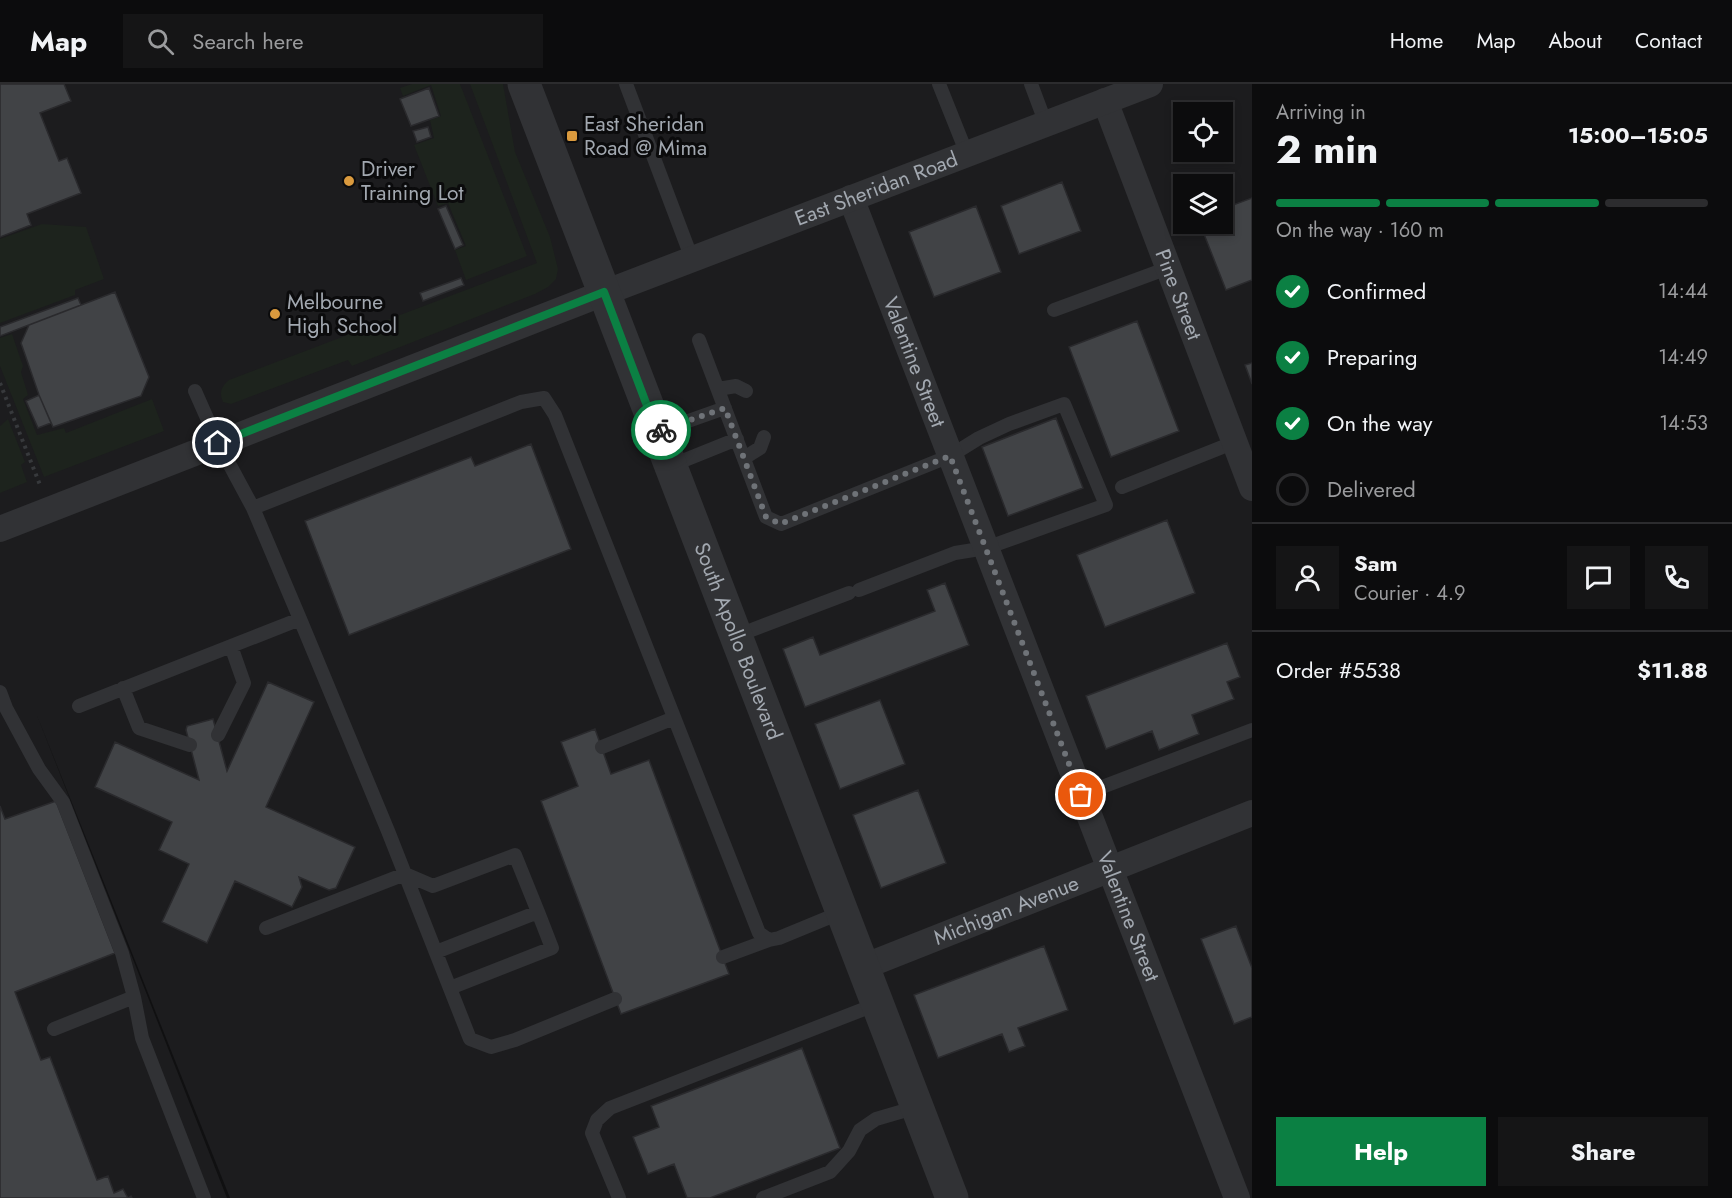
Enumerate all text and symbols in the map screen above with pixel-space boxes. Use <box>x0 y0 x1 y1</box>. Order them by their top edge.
search box <box>123 14 543 68</box>
text: Map <box>30 21 87 62</box>
icon: search <box>144 25 177 58</box>
text: Search here <box>192 25 304 57</box>
text: Home <box>1390 26 1443 56</box>
text: Map <box>1476 26 1516 56</box>
text: About <box>1549 26 1602 56</box>
text: Contact <box>1635 26 1702 56</box>
text: Arriving in <box>1276 98 1366 127</box>
map controls <box>1173 102 1233 234</box>
button: locate <box>1173 102 1233 162</box>
place label: East Sheridan Road @ Mima <box>584 109 707 163</box>
text: 15:00–15:05 <box>1568 119 1708 151</box>
text: 2 min <box>1276 121 1378 178</box>
marker: East Sheridan Road @ Mima <box>565 129 579 143</box>
street label: East Sheridan Road <box>790 144 962 234</box>
place label: Driver Training Lot <box>361 154 464 208</box>
marker: Driver Training Lot <box>342 174 356 188</box>
button: layers <box>1173 174 1233 234</box>
text: On the way · 160 m <box>1276 216 1444 245</box>
street label: Pine Street <box>1148 245 1209 344</box>
icon: check <box>1276 275 1309 308</box>
text: Confirmed <box>1327 275 1426 307</box>
text: 14:44 <box>1658 277 1708 306</box>
place label: Melbourne High School <box>287 287 397 341</box>
street label: Valentine Street <box>876 293 953 432</box>
marker: Melbourne High School <box>268 307 282 321</box>
icon: check <box>1276 341 1309 374</box>
text: Preparing <box>1327 341 1418 373</box>
text: 14:49 <box>1658 343 1708 372</box>
courier <box>631 400 691 460</box>
icon: check <box>1276 407 1309 440</box>
text: On the way <box>1327 407 1432 439</box>
text: 14:53 <box>1659 409 1708 438</box>
icon: bike <box>645 414 678 447</box>
pin <box>192 417 243 468</box>
icon: home <box>201 426 234 459</box>
text: Delivered <box>1327 473 1416 505</box>
street label: South Apollo Boulevard <box>687 538 790 744</box>
button: person <box>1276 546 1339 609</box>
button: chat <box>1567 546 1630 609</box>
button: phone <box>1645 546 1708 609</box>
text: Sam <box>1354 547 1398 579</box>
text: Courier · 4.9 <box>1354 579 1466 608</box>
text: Order #5538 <box>1276 654 1401 686</box>
text: $11.88 <box>1637 654 1708 686</box>
pin <box>1055 769 1106 820</box>
icon: bag <box>1064 778 1097 811</box>
street label: Valentine Street <box>1090 847 1167 986</box>
street label: Michigan Avenue <box>929 868 1083 953</box>
button: Help <box>1276 1117 1486 1186</box>
button: Share <box>1498 1117 1708 1186</box>

